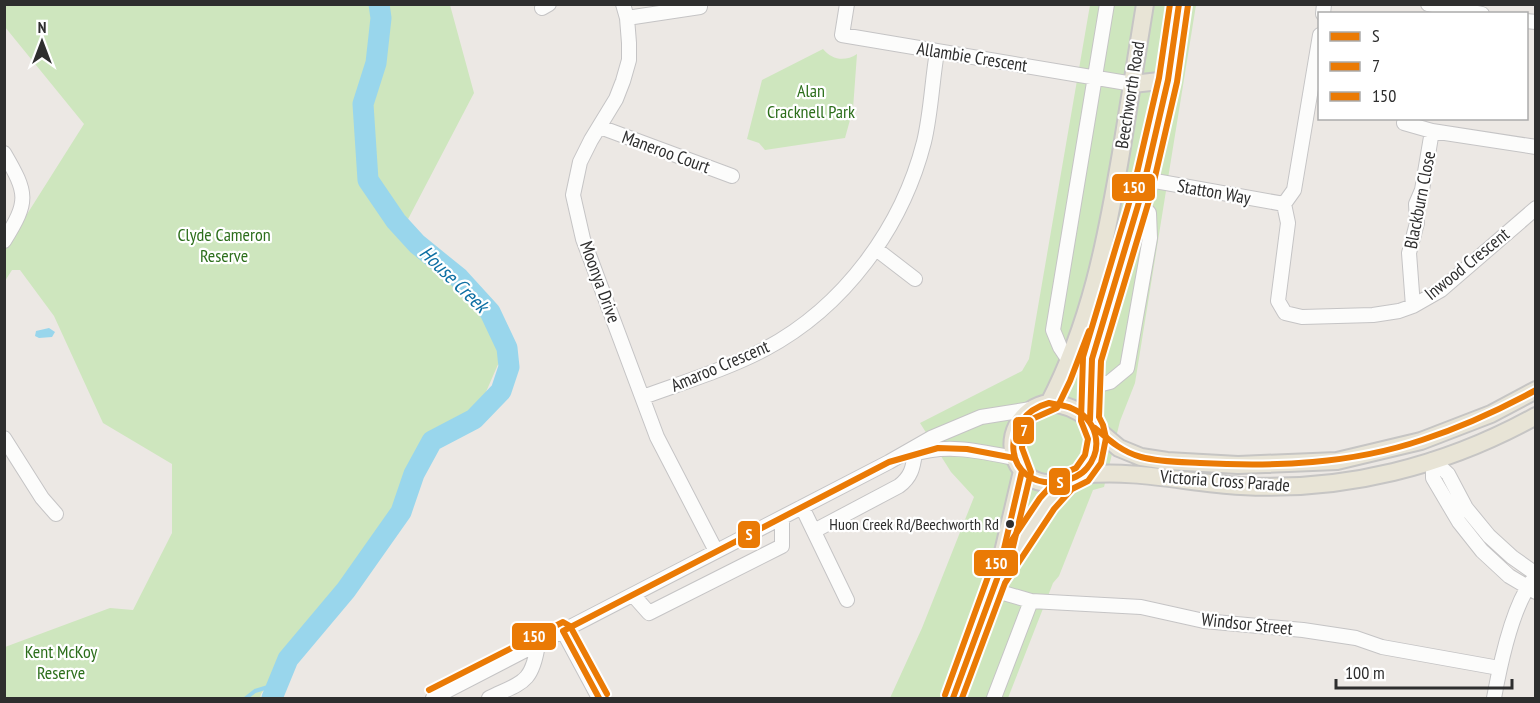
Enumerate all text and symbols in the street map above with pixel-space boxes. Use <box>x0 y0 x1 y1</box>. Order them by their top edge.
north arrow <box>12 12 72 72</box>
legend <box>1318 12 1528 120</box>
text: N <box>38 17 46 37</box>
text: S <box>1372 24 1380 47</box>
street label: Allambie Crescent <box>915 36 1029 77</box>
street label: Beechworth Road <box>1110 40 1149 150</box>
text: 7 <box>1372 54 1380 77</box>
park label: Alan Cracknell Park <box>767 79 855 123</box>
text: 150 <box>1372 84 1396 107</box>
street label: Maneroo Court <box>619 125 713 178</box>
street label: Blackburn Close <box>1399 149 1440 251</box>
line badge: 150 <box>1111 173 1156 202</box>
street label: Statton Way <box>1176 174 1253 209</box>
text: 150 <box>1123 177 1146 197</box>
street label: Inwood Crescent <box>1420 222 1514 305</box>
park label: Clyde Cameron Reserve <box>177 223 271 267</box>
street label: Moonya Drive <box>575 238 626 326</box>
water label: House Creek <box>414 240 495 320</box>
street label: Amaroo Crescent <box>667 335 772 397</box>
line badge: 7 <box>1012 416 1035 445</box>
text: 7 <box>1020 420 1028 440</box>
street label: Victoria Cross Parade <box>1158 464 1291 497</box>
line badge: S <box>1048 467 1071 496</box>
text: S <box>1056 472 1064 492</box>
place label: Huon Creek Rd/Beechworth Rd <box>829 514 999 534</box>
marker: Huon Creek Rd/Beechworth Rd <box>1004 518 1016 530</box>
line badge: S <box>737 520 761 549</box>
text: S <box>745 524 753 544</box>
line badge: 150 <box>973 549 1019 577</box>
text: 150 <box>985 553 1008 573</box>
street label: Windsor Street <box>1200 607 1294 640</box>
line badge: 150 <box>511 622 557 651</box>
text: 150 <box>523 626 546 646</box>
park label: Kent McKoy Reserve <box>25 640 98 684</box>
scale bar <box>1336 652 1512 690</box>
text: 100 m <box>1345 661 1385 684</box>

